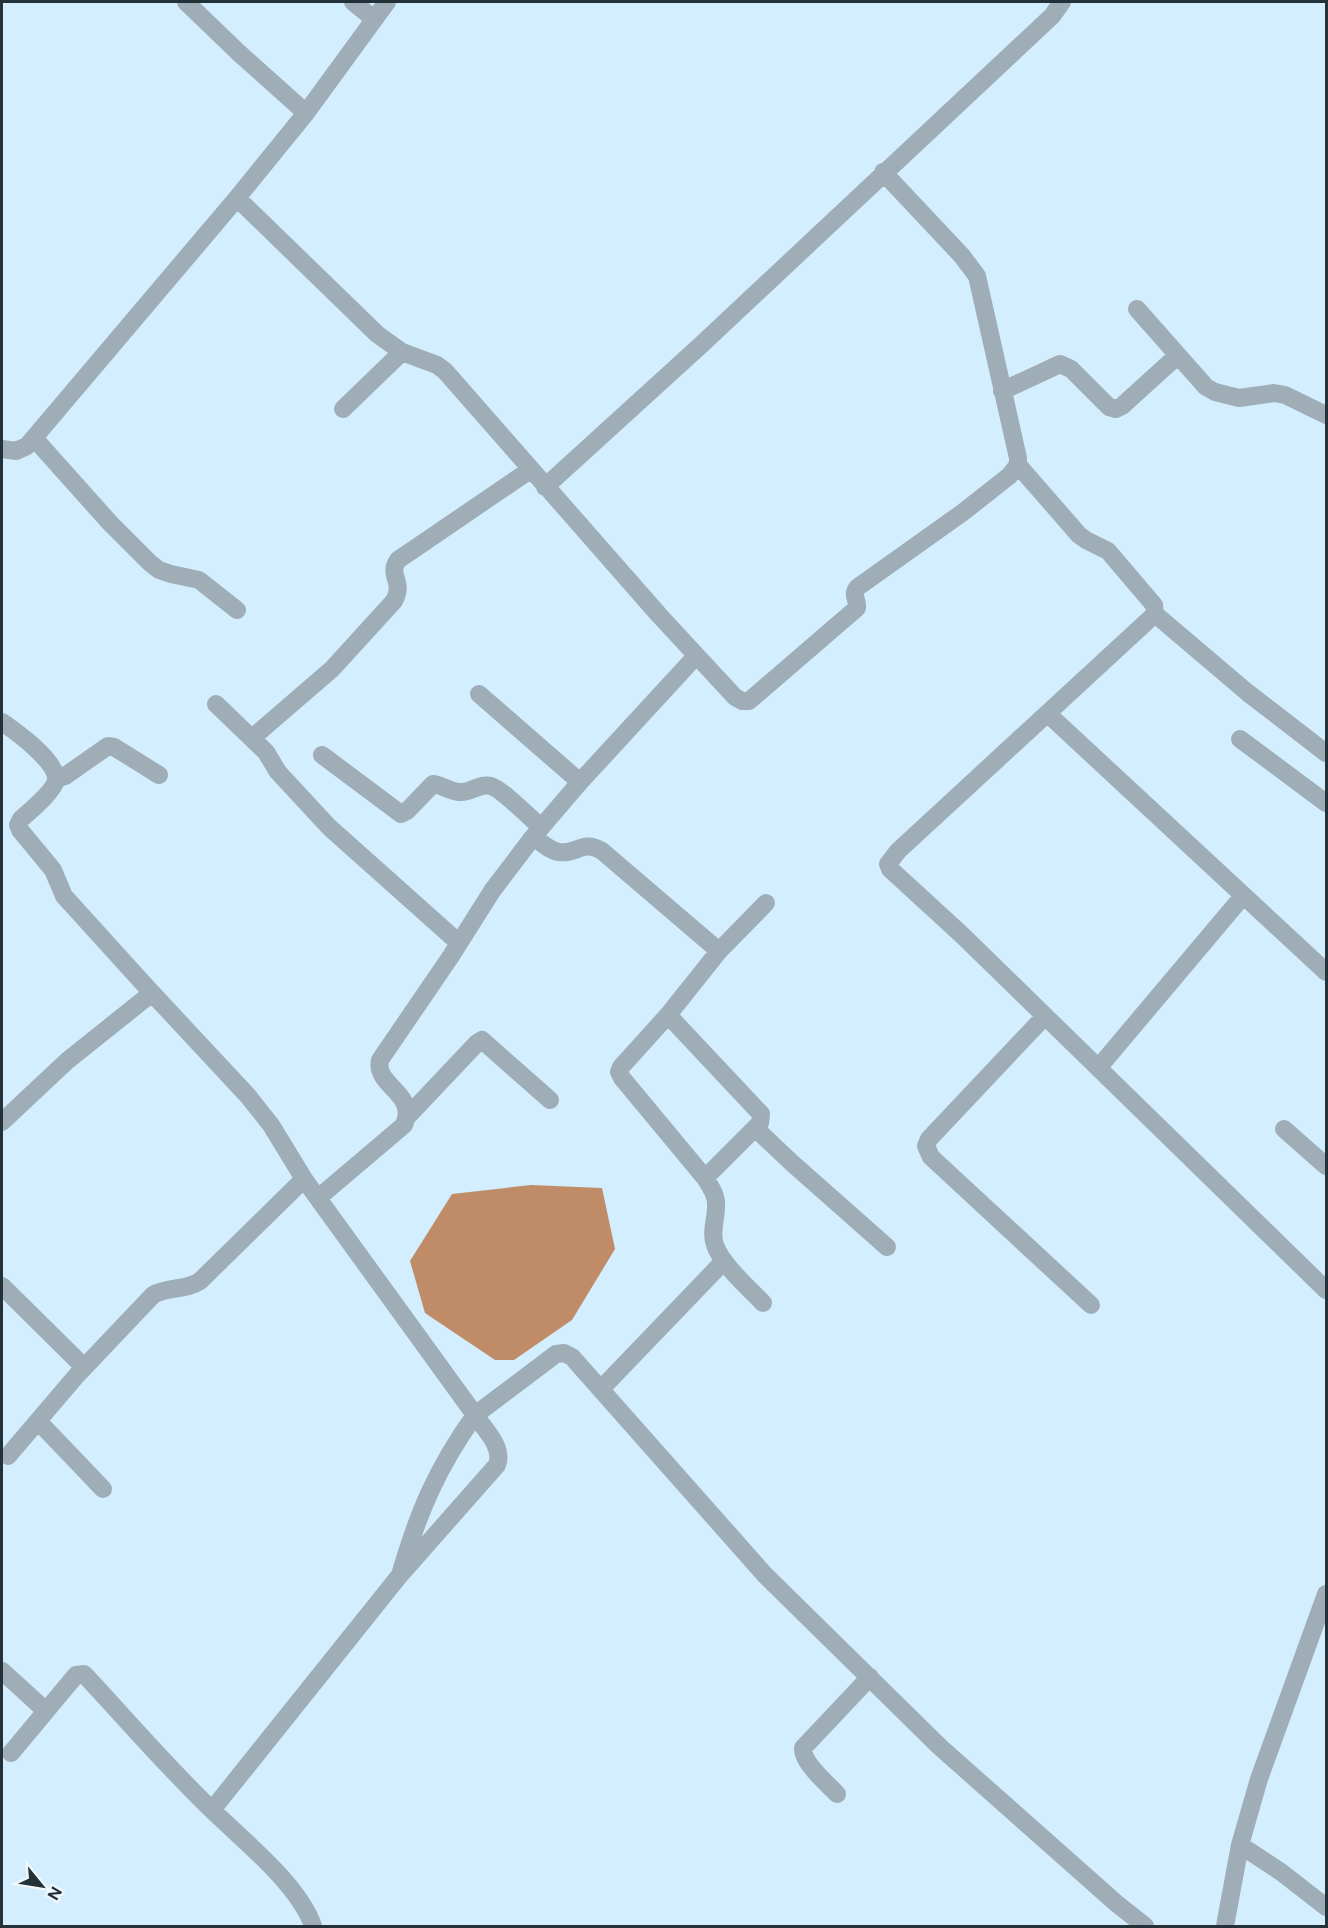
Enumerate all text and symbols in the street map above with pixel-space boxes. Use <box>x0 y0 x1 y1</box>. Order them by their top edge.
north arrow <box>12 1856 72 1916</box>
text: N <box>43 1883 66 1903</box>

